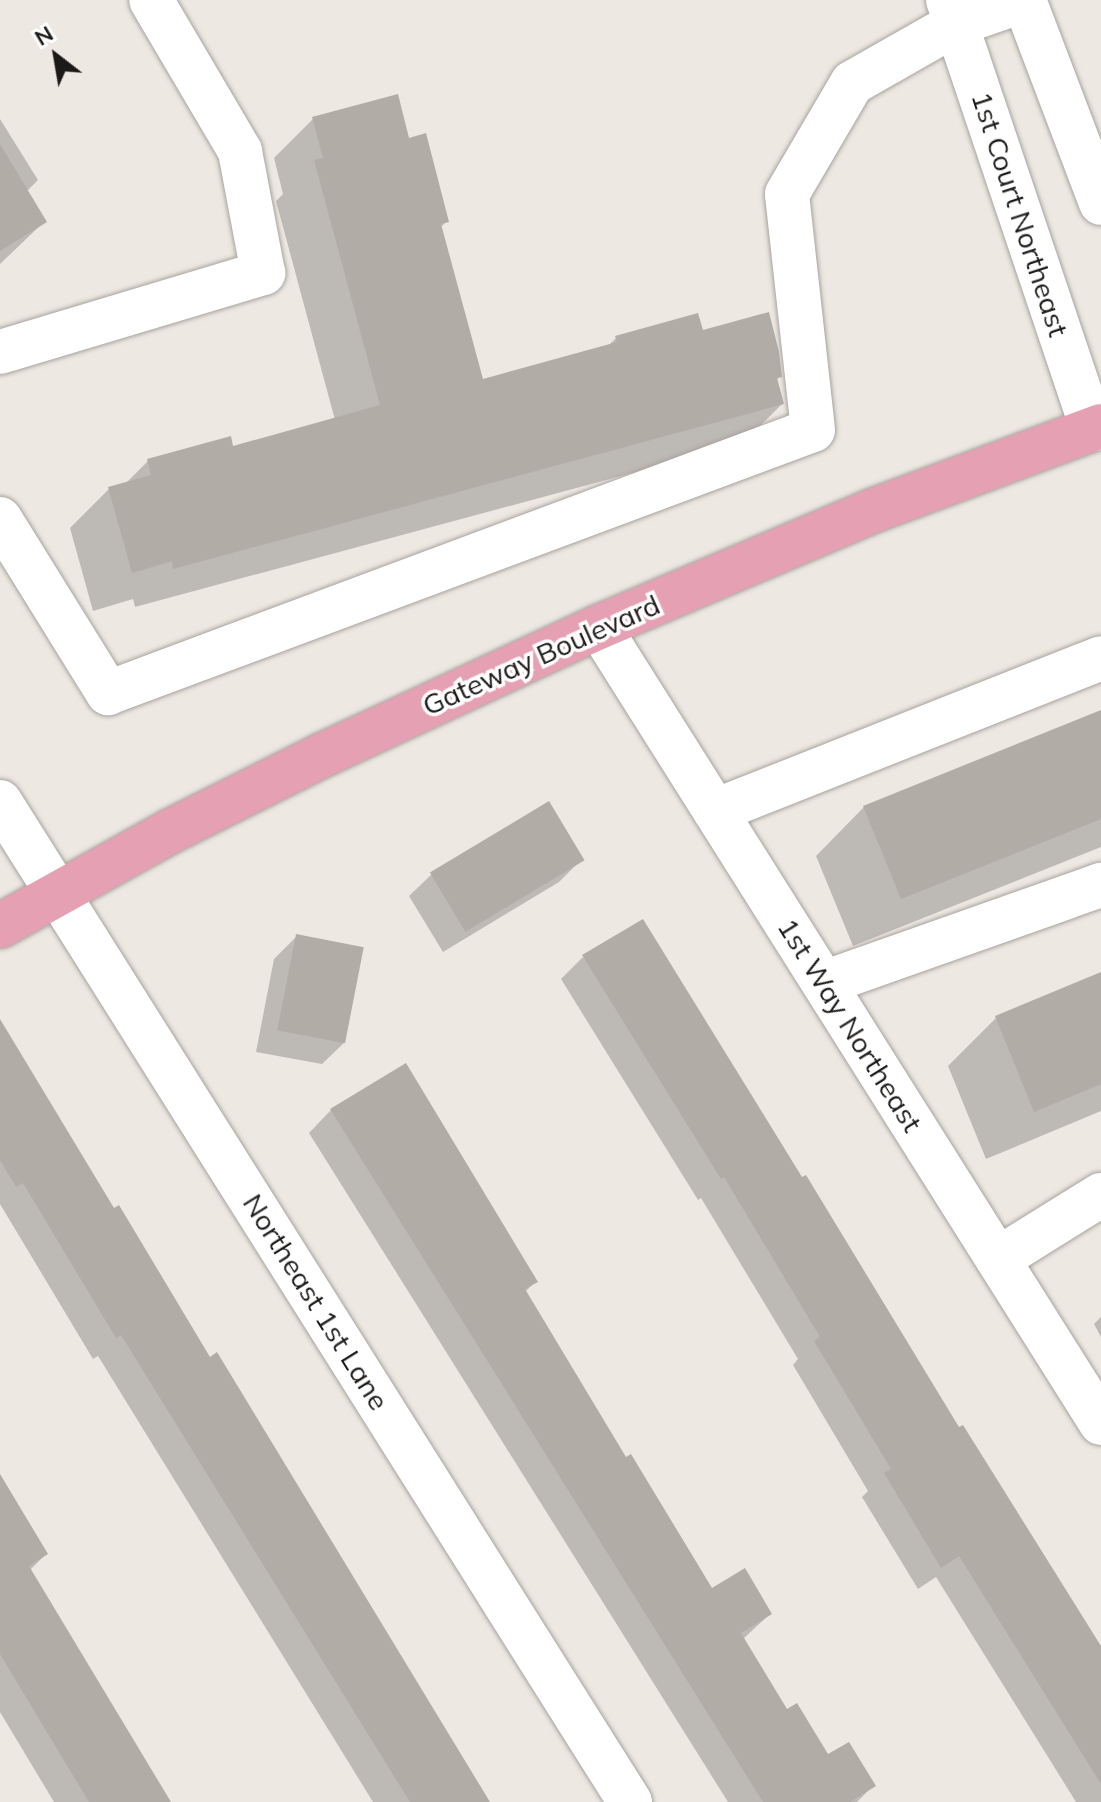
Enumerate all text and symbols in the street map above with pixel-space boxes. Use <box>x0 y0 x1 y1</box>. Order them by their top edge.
north arrow <box>16 16 96 96</box>
text: N <box>29 19 58 52</box>
street label: 1st Court Northeast <box>965 87 1075 341</box>
street label: Gateway Boulevard <box>417 588 665 722</box>
street label: 1st Way Northeast <box>771 912 929 1138</box>
street label: Northeast 1st Lane <box>236 1188 396 1416</box>

